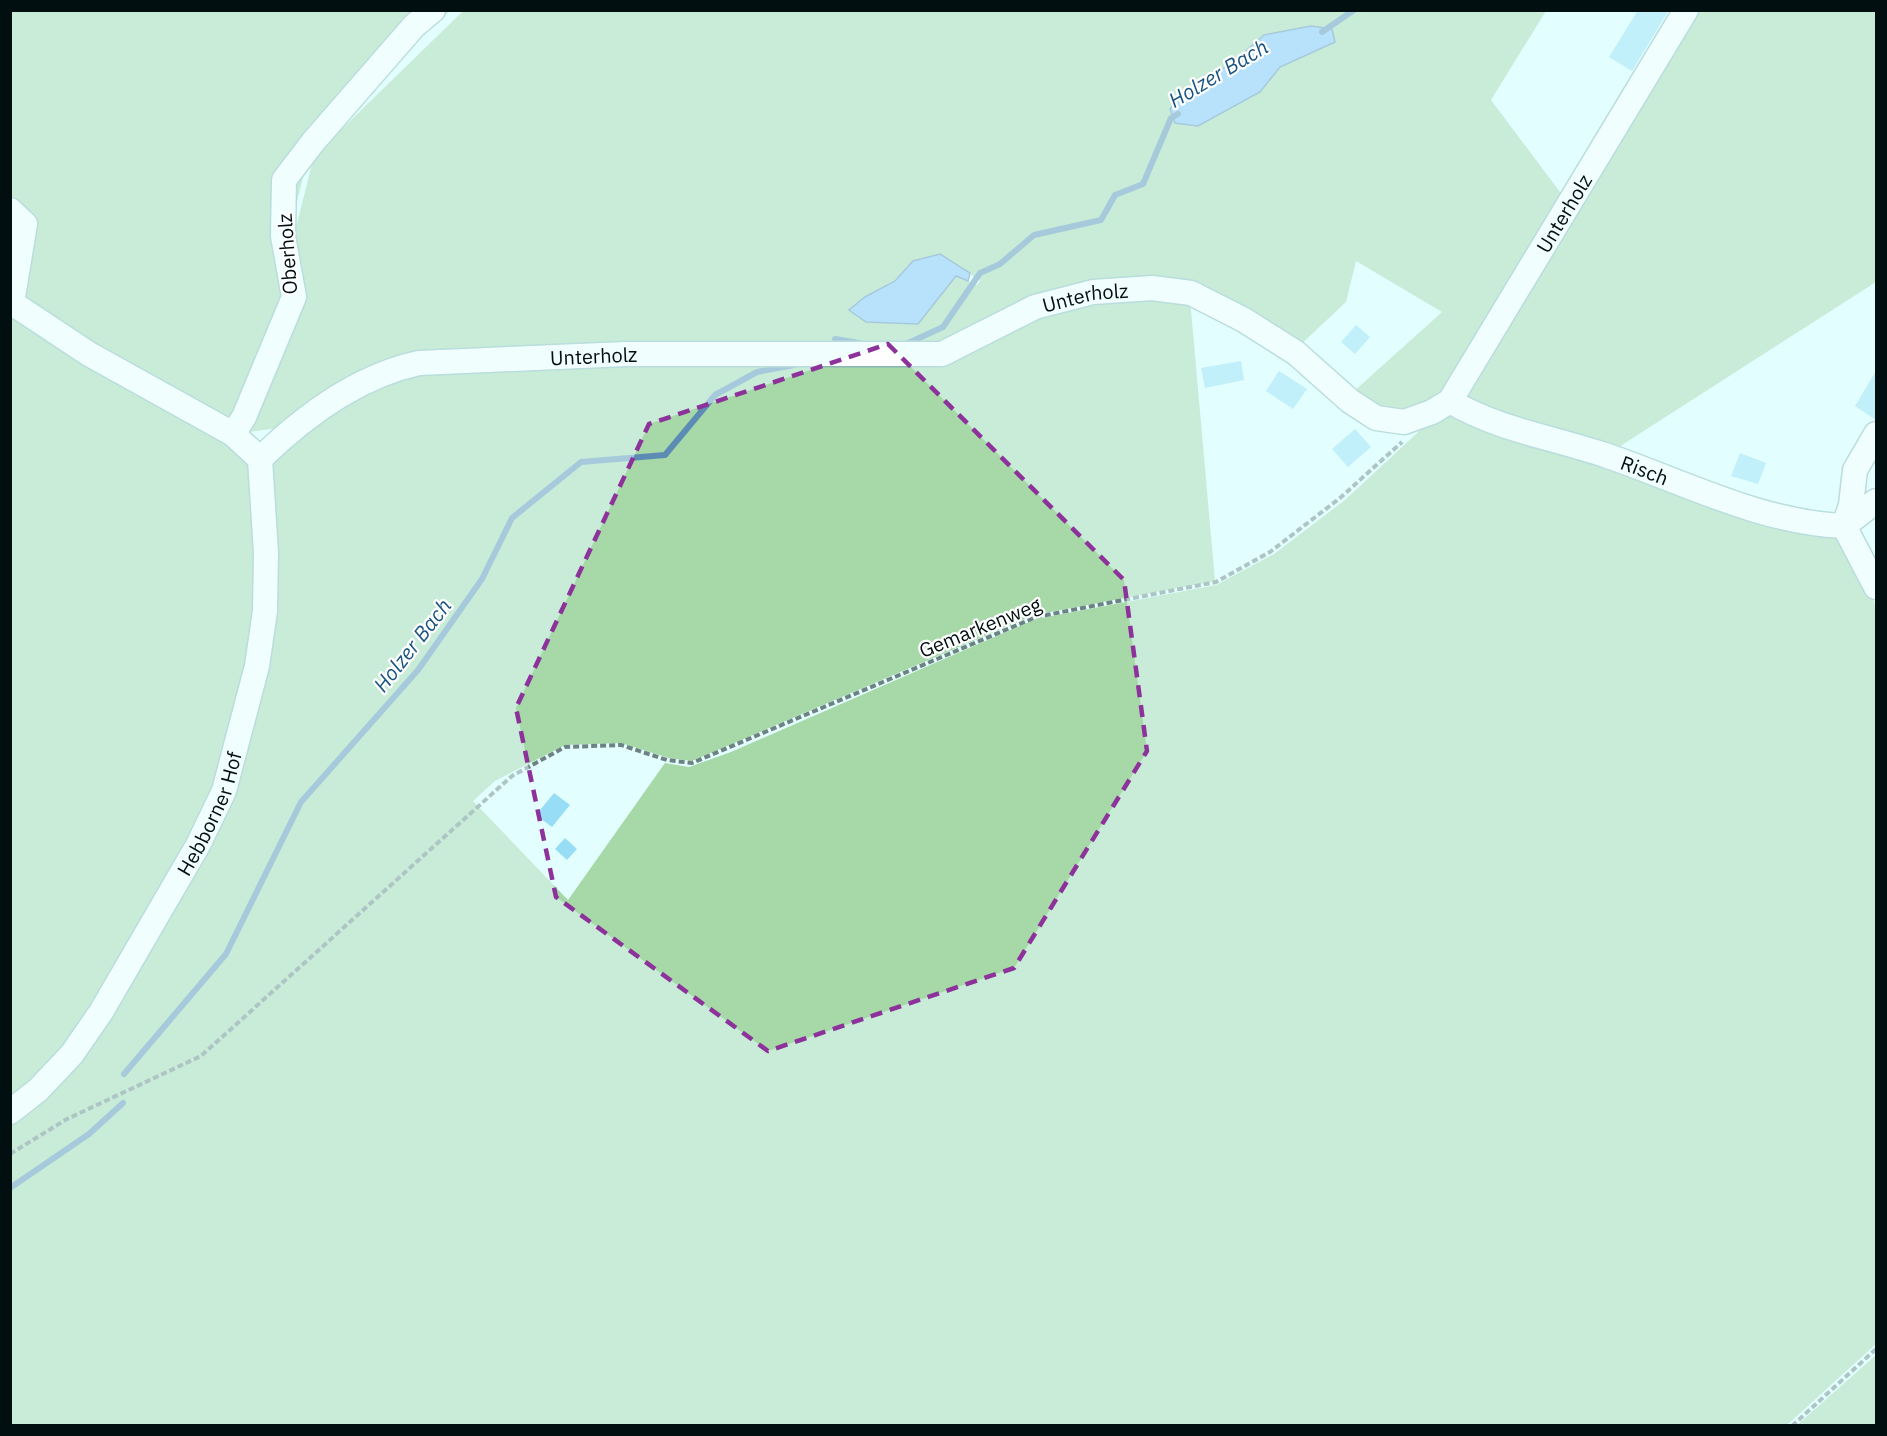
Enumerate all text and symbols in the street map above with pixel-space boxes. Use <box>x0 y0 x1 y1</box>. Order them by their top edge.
water label: Holzer Bach <box>1163 32 1273 114</box>
street label: Unterholz <box>1529 169 1598 257</box>
street label: Oberholz <box>271 212 303 296</box>
street label: Unterholz <box>1039 276 1129 318</box>
street label: Unterholz <box>549 340 637 371</box>
street label: Risch <box>1617 448 1673 491</box>
street label: Gemarkenweg <box>915 590 1046 664</box>
water label: Holzer Bach <box>367 592 457 698</box>
street label: Hebborner Hof <box>170 748 247 880</box>

